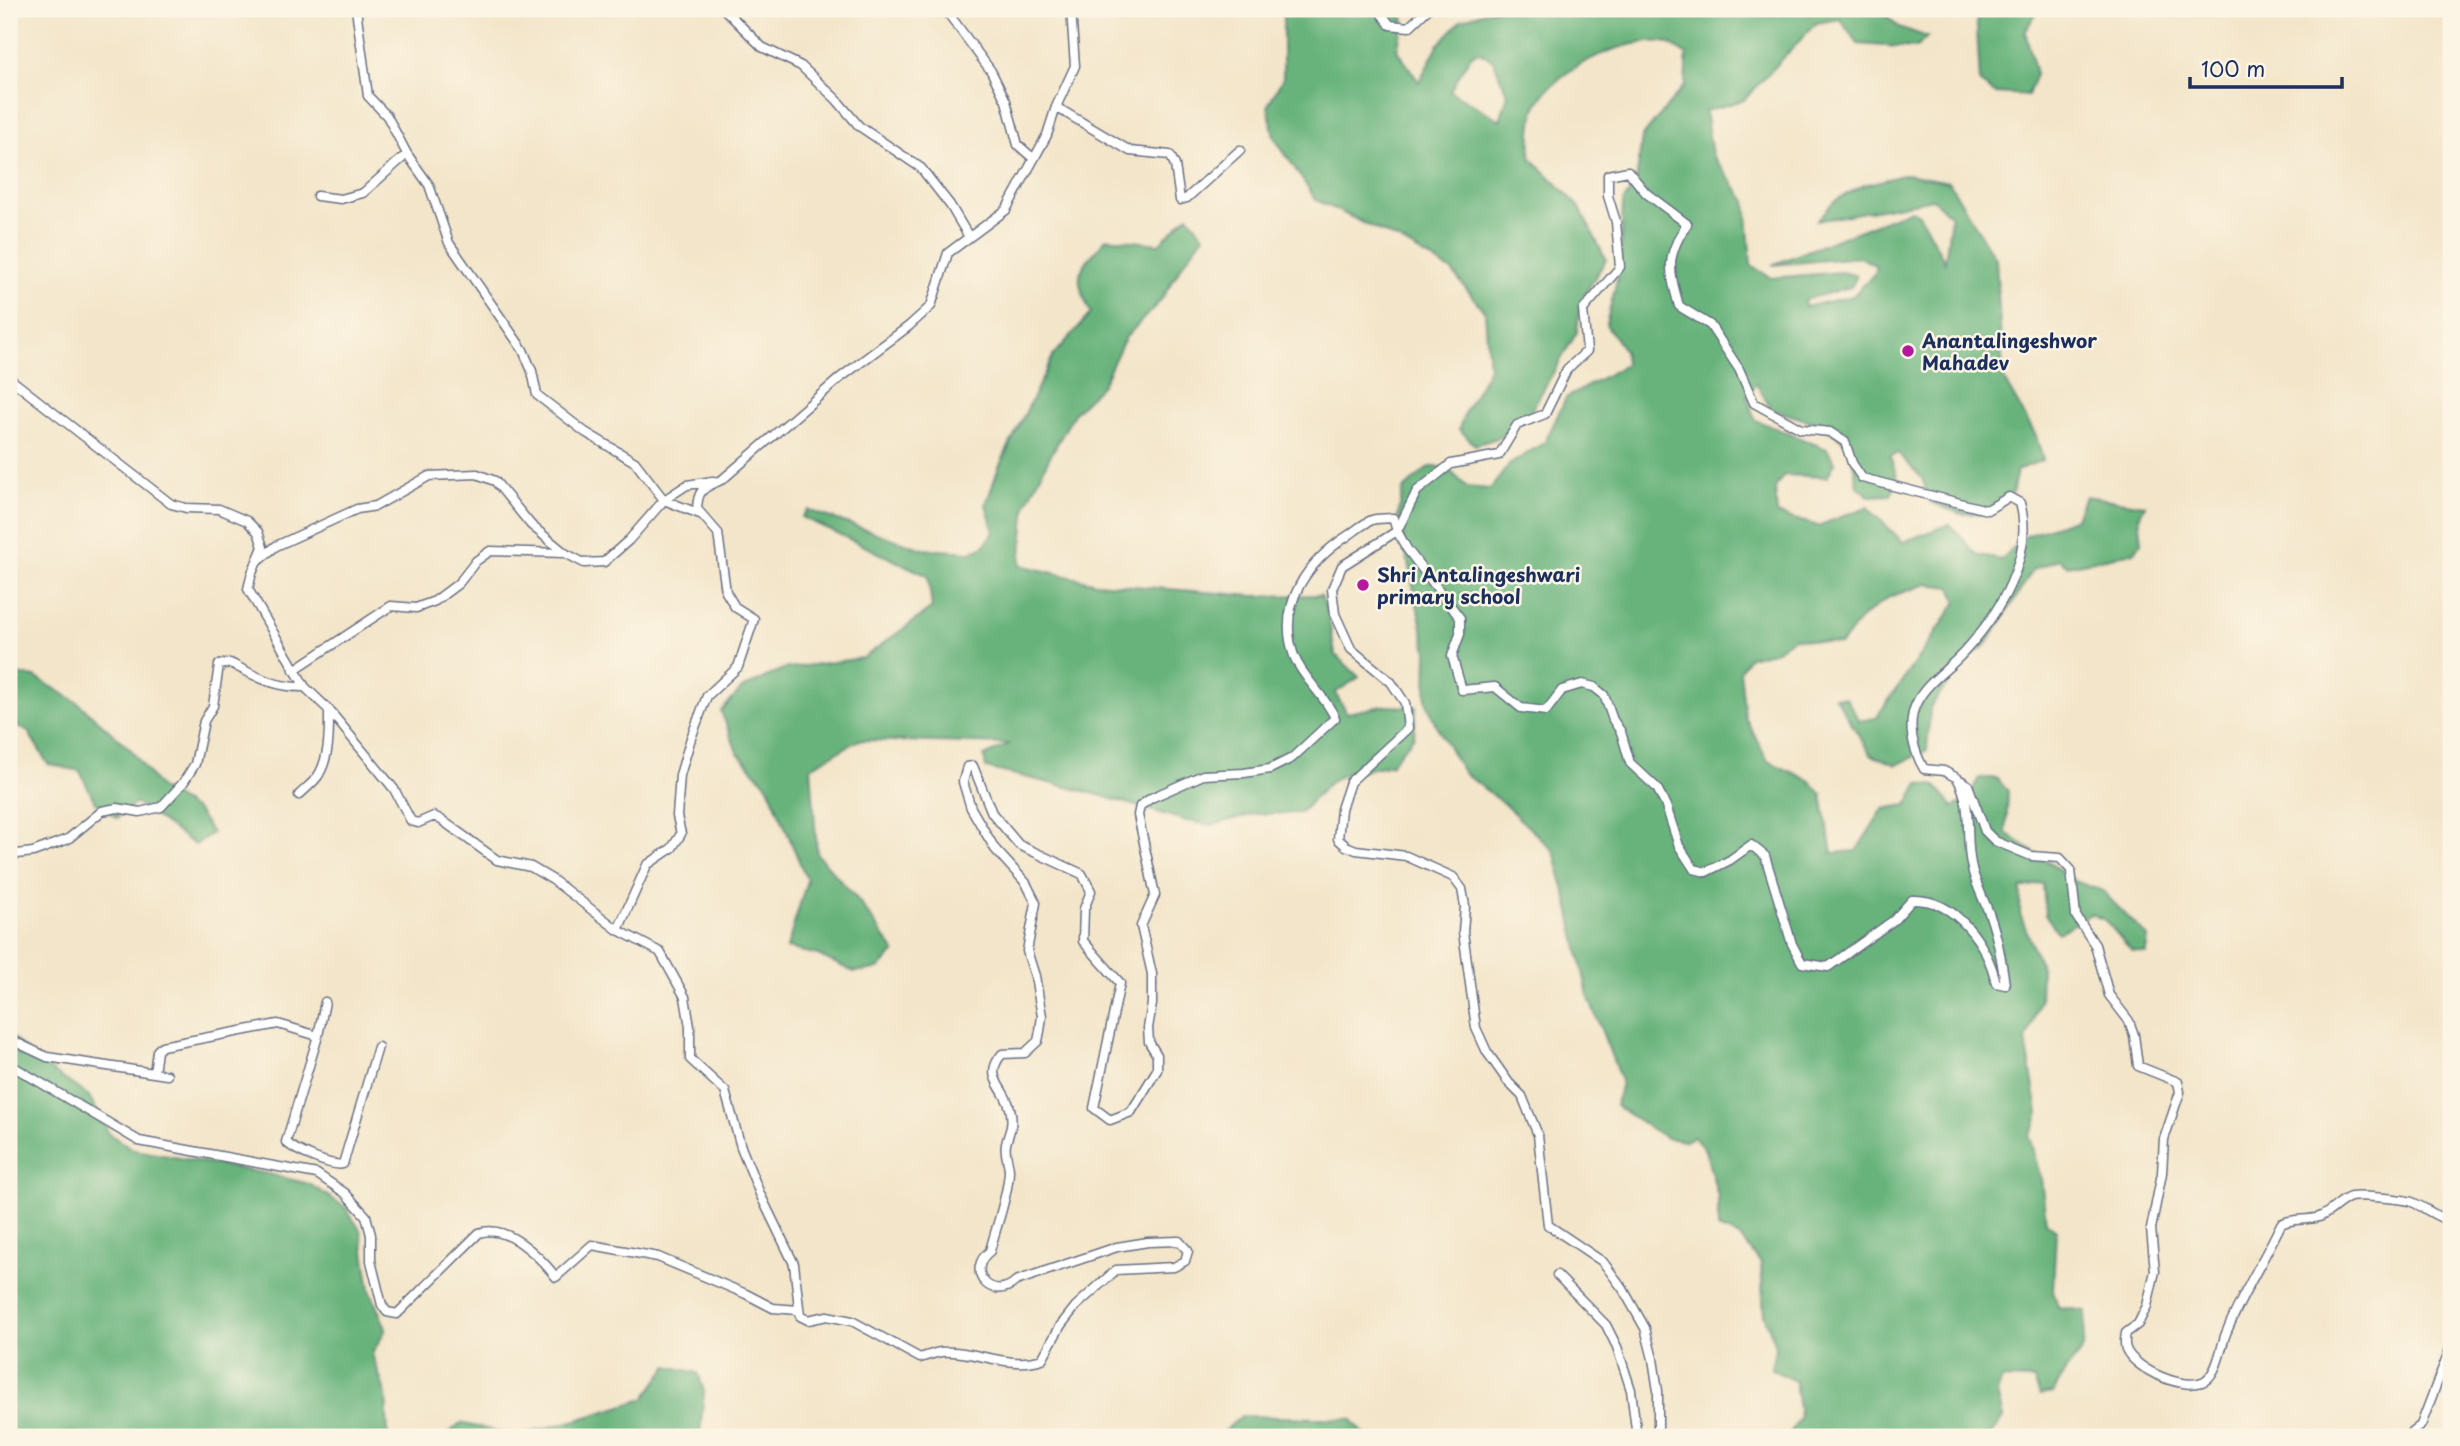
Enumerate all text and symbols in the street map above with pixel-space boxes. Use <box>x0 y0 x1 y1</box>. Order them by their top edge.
scale bar <box>2190 46 2343 90</box>
text: 100 m <box>2201 52 2265 84</box>
place label: Anantalingeshwor Mahadev <box>1921 326 2097 376</box>
marker: Anantalingeshwor Mahadev <box>1900 343 1916 359</box>
place label: Shri Antalingeshwari primary school <box>1377 560 1580 610</box>
marker: Shri Antalingeshwari primary school <box>1355 577 1371 593</box>

